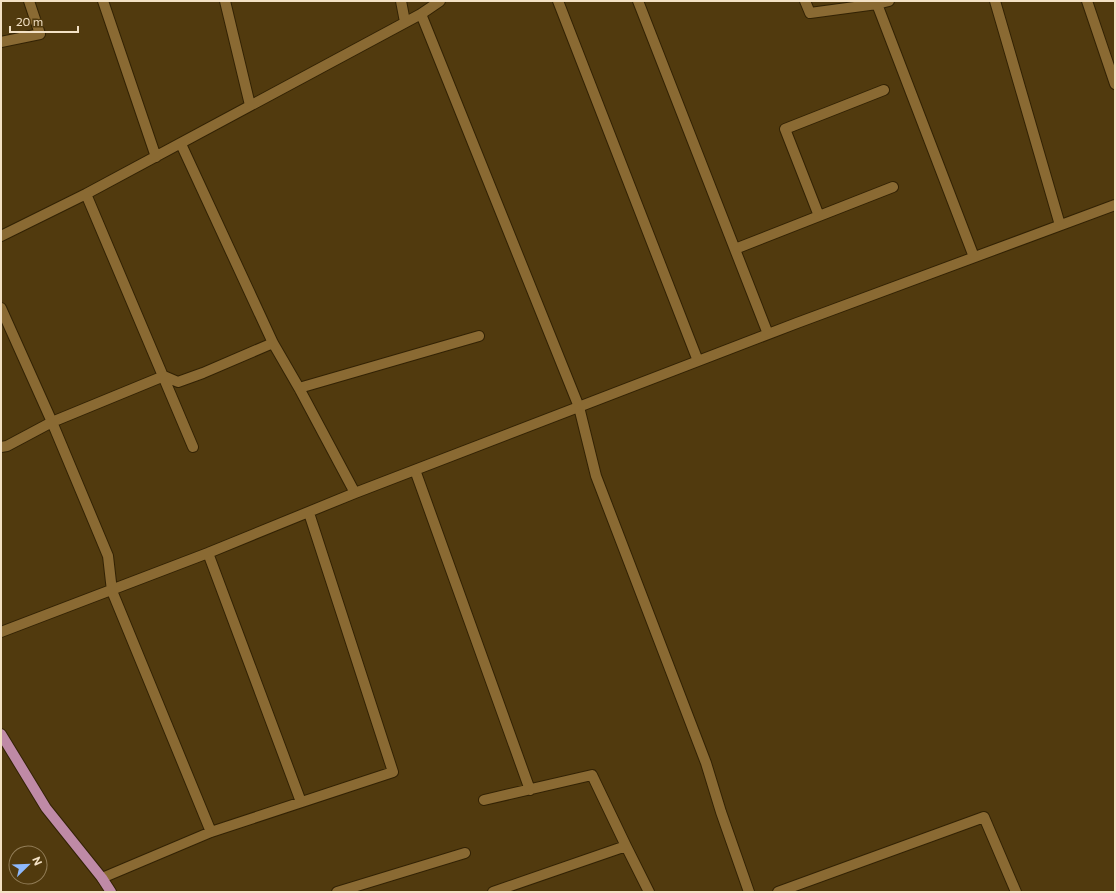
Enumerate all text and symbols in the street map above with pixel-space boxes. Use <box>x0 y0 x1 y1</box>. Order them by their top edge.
scale bar <box>10 8 78 34</box>
text: 20 m <box>16 14 43 28</box>
north arrow <box>8 845 48 885</box>
text: N <box>30 855 45 867</box>

